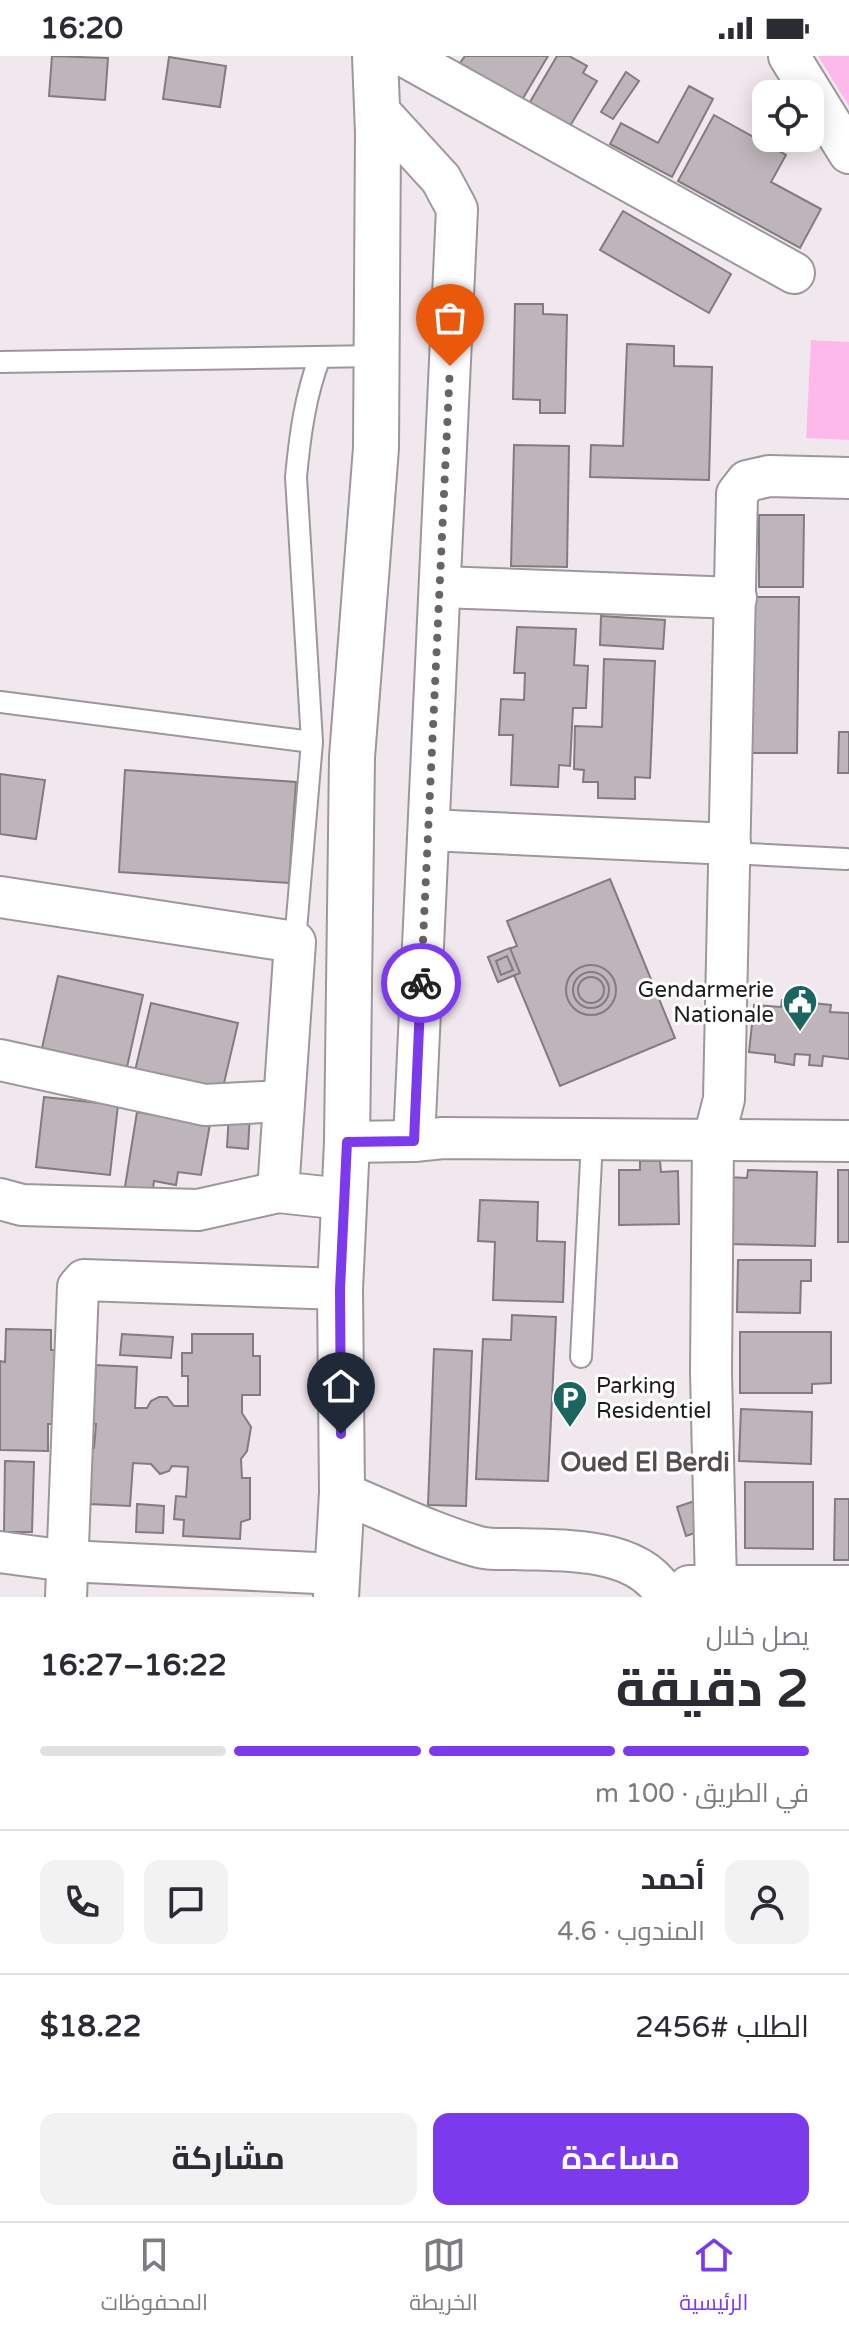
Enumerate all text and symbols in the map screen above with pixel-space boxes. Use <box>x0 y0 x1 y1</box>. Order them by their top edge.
text: 16:20 <box>40 10 123 47</box>
map controls <box>752 80 824 152</box>
button: locate <box>752 80 824 152</box>
pin <box>416 284 484 366</box>
icon: bag <box>428 296 472 340</box>
courier <box>381 943 461 1023</box>
icon: bike <box>399 961 443 1005</box>
place label: Gendarmerie Nationale <box>638 977 774 1028</box>
public building icon: Gendarmerie Nationale <box>781 983 819 1033</box>
pin <box>307 1352 375 1434</box>
icon: home <box>319 1364 363 1408</box>
place label: Parking Residentiel <box>596 1373 711 1424</box>
parking icon: Parking Residentiel <box>551 1379 589 1429</box>
district label: Oued El Berdi <box>560 1447 730 1478</box>
text: يصل خلال <box>706 1621 809 1652</box>
text: 16:22–16:27 <box>40 1647 227 1684</box>
text: 2 دقيقة <box>616 1658 809 1721</box>
text: في الطريق · 100 m <box>595 1778 809 1809</box>
button: phone <box>40 1860 124 1944</box>
button: chat <box>144 1860 228 1944</box>
button: person <box>725 1860 809 1944</box>
text: أحمد <box>641 1861 705 1898</box>
text: المندوب · 4.6 <box>557 1916 705 1947</box>
text: $18.22 <box>40 2008 142 2045</box>
text: الطلب #2456 <box>635 2009 809 2046</box>
button: مشاركة <box>40 2113 417 2205</box>
button: مساعدة <box>433 2113 809 2205</box>
tab: المحفوظات <box>101 2233 208 2323</box>
tab: الخريطة <box>409 2233 478 2323</box>
tab: الرئيسية <box>679 2233 748 2323</box>

